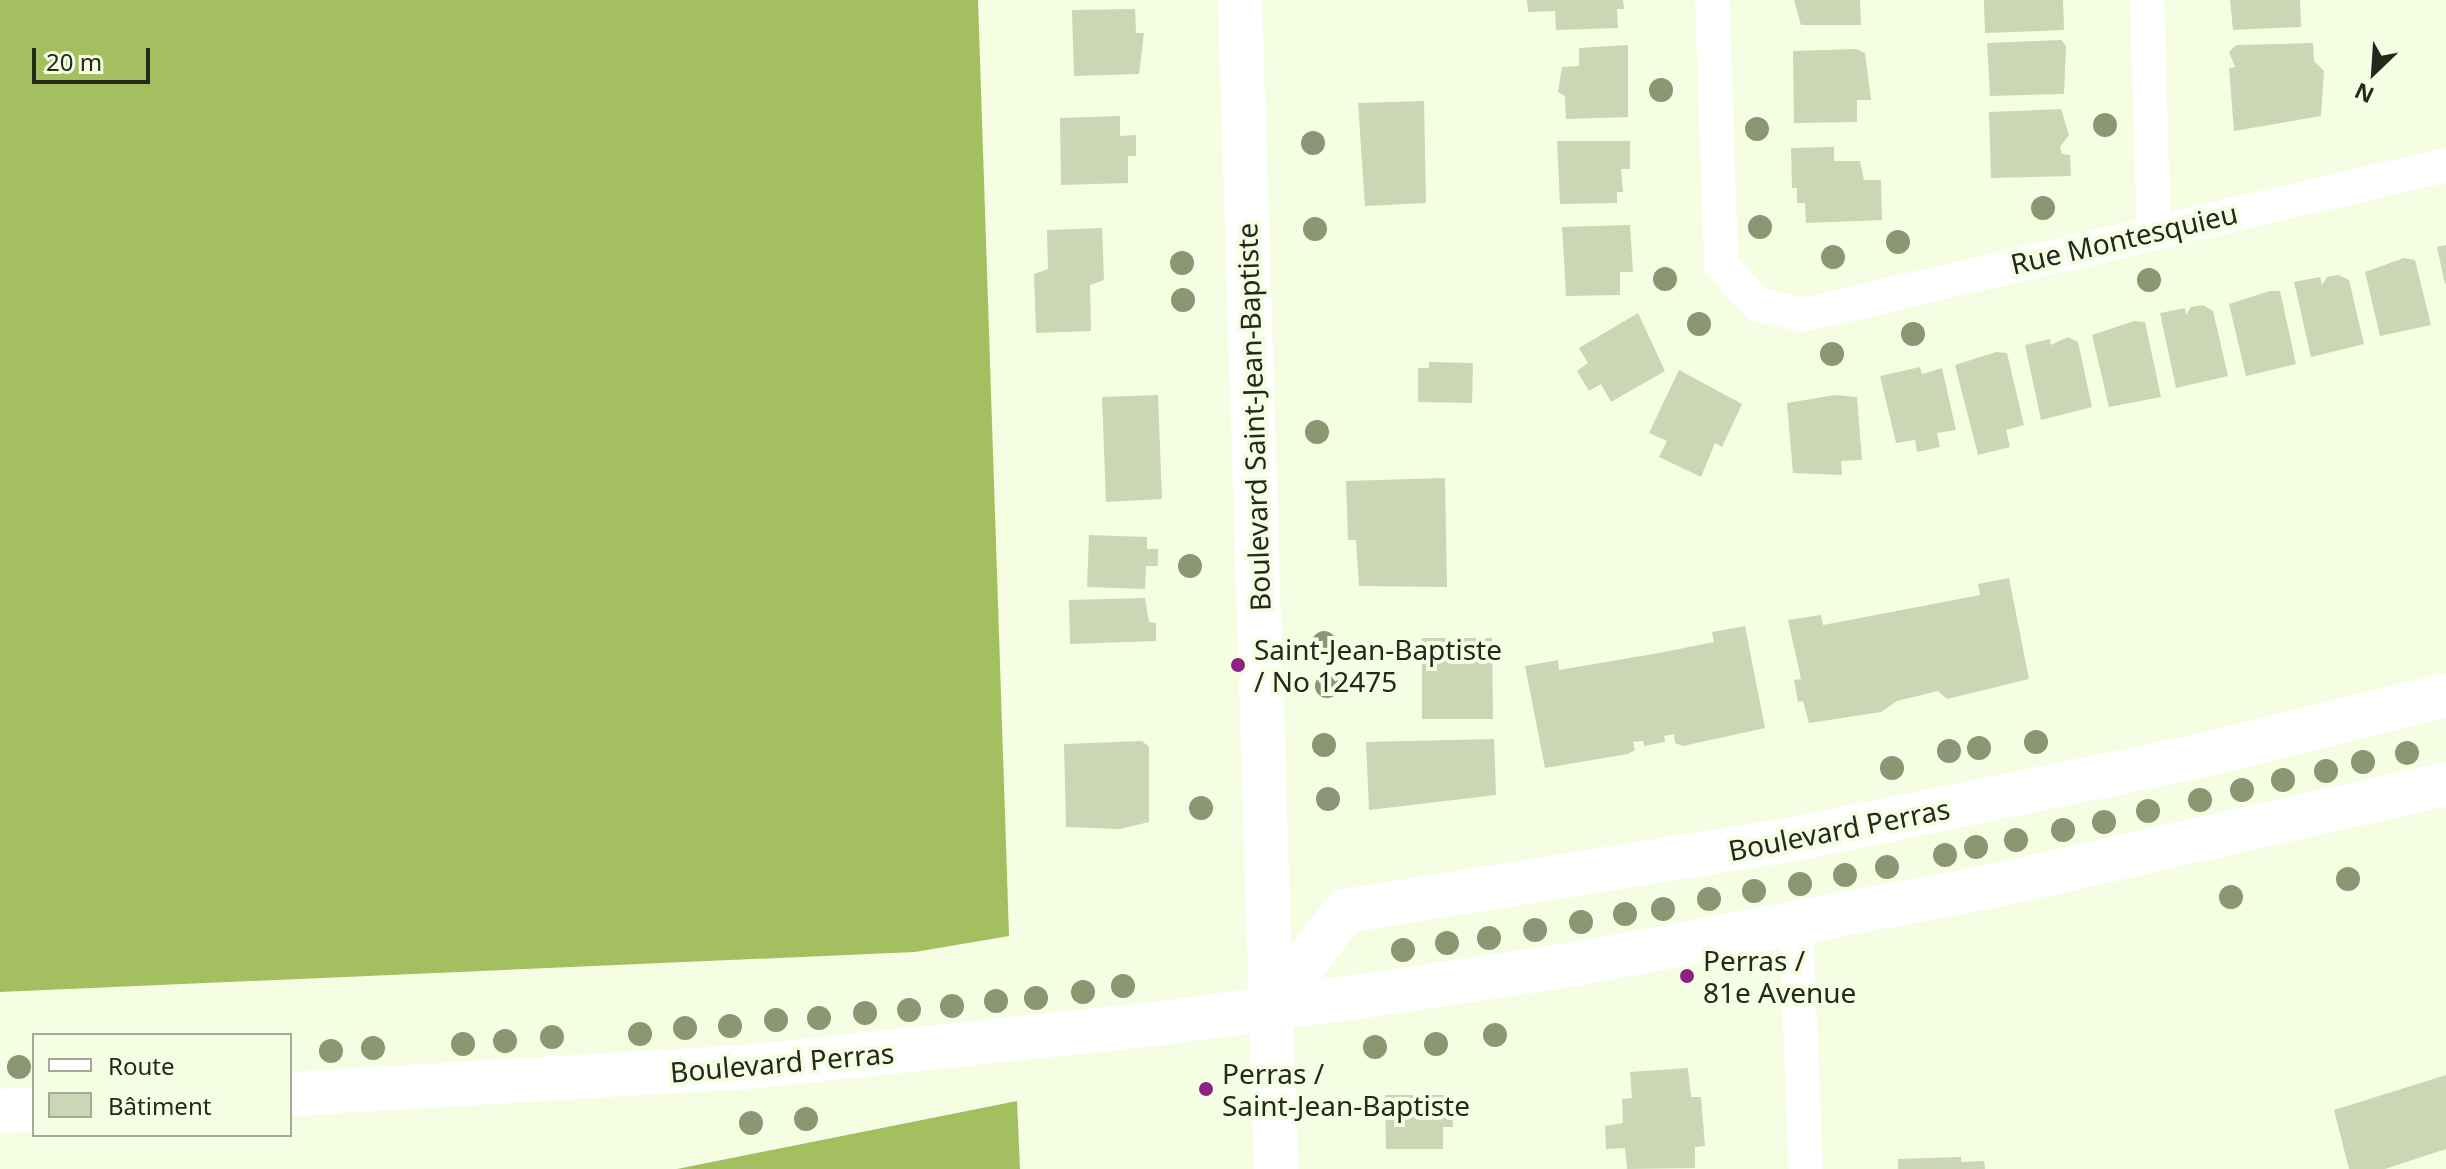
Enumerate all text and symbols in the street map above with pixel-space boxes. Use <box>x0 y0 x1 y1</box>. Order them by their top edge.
scale bar <box>36 32 154 82</box>
north arrow <box>2334 32 2414 112</box>
text: 20 m <box>46 45 102 78</box>
text: N <box>2349 76 2378 111</box>
street label: Rue Montesquieu <box>2007 196 2241 280</box>
street label: Boulevard Saint-Jean-Baptiste <box>1229 222 1277 612</box>
place label: Saint-Jean-Baptiste / No 12475 <box>1254 632 1502 698</box>
marker: Saint-Jean-Baptiste / No 12475 <box>1229 656 1247 674</box>
street label: Boulevard Perras <box>1725 791 1953 867</box>
place label: Perras / 81e Avenue <box>1703 943 1856 1009</box>
marker: Perras / 81e Avenue <box>1678 967 1696 985</box>
legend <box>32 1033 292 1137</box>
street label: Boulevard Perras <box>669 1035 895 1089</box>
text: Route <box>108 1049 174 1082</box>
place label: Perras / Saint-Jean-Baptiste <box>1222 1056 1470 1122</box>
marker: Perras / Saint-Jean-Baptiste <box>1197 1080 1215 1098</box>
text: Bâtiment <box>108 1089 211 1122</box>

